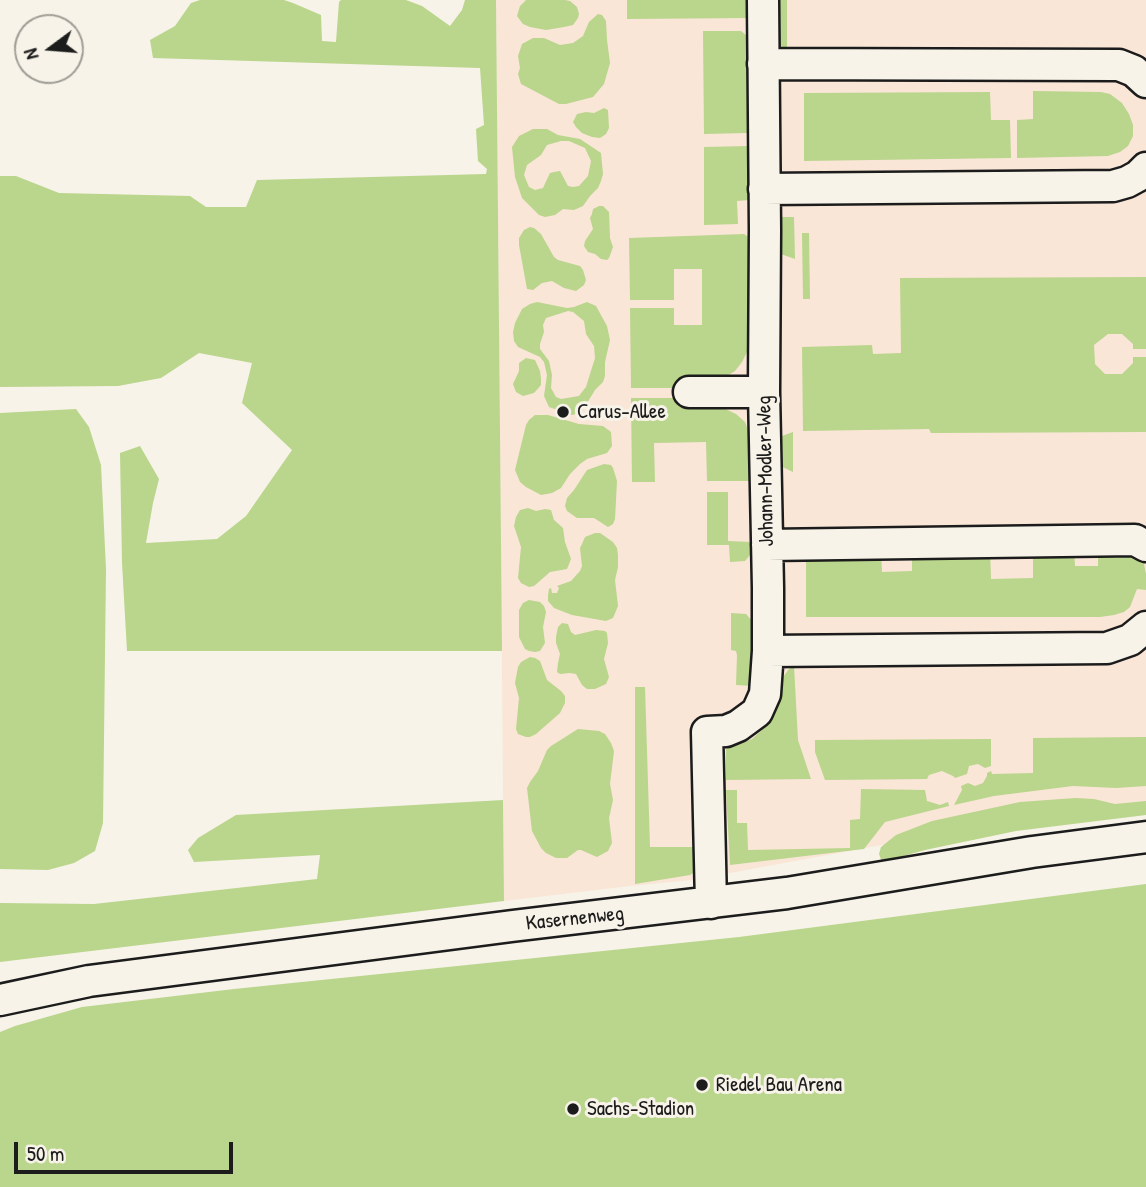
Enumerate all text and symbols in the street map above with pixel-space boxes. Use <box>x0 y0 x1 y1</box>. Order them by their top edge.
north arrow <box>14 14 84 84</box>
text: N <box>17 46 45 63</box>
street label: Johann-Modler-Weg <box>752 395 780 547</box>
place label: Carus-Allee <box>577 399 666 425</box>
marker: Carus-Allee <box>555 404 571 420</box>
street label: Kasernenweg <box>525 901 625 937</box>
place label: Riedel Bau Arena <box>716 1072 842 1098</box>
marker: Riedel Bau Arena <box>694 1077 710 1093</box>
place label: Sachs-Stadion <box>587 1096 694 1122</box>
marker: Sachs-Stadion <box>565 1101 581 1117</box>
scale bar <box>18 1128 236 1172</box>
text: 50 m <box>27 1139 64 1168</box>

